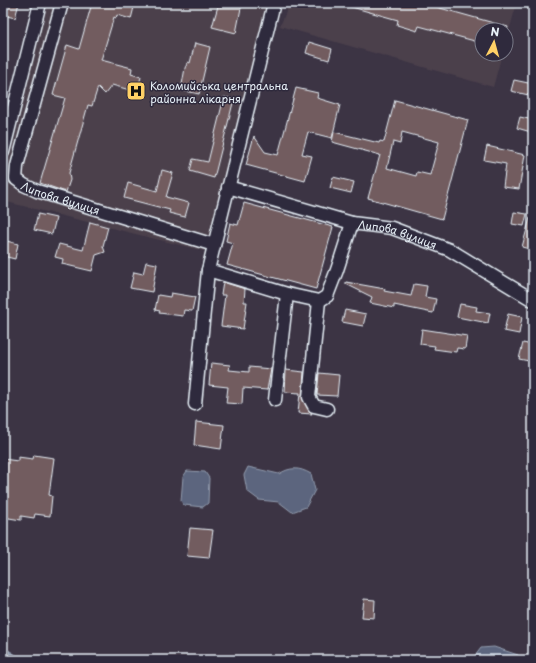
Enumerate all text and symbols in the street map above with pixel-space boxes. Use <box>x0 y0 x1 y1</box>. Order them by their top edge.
north arrow <box>474 22 514 62</box>
text: N <box>490 23 501 40</box>
place label: Коломийська центральна районна лікарня <box>150 77 288 107</box>
hospital icon: Коломийська центральна районна лікарня <box>125 80 147 102</box>
street label: Липова вулиця <box>19 176 102 218</box>
street label: Липова вулиця <box>357 215 440 253</box>

